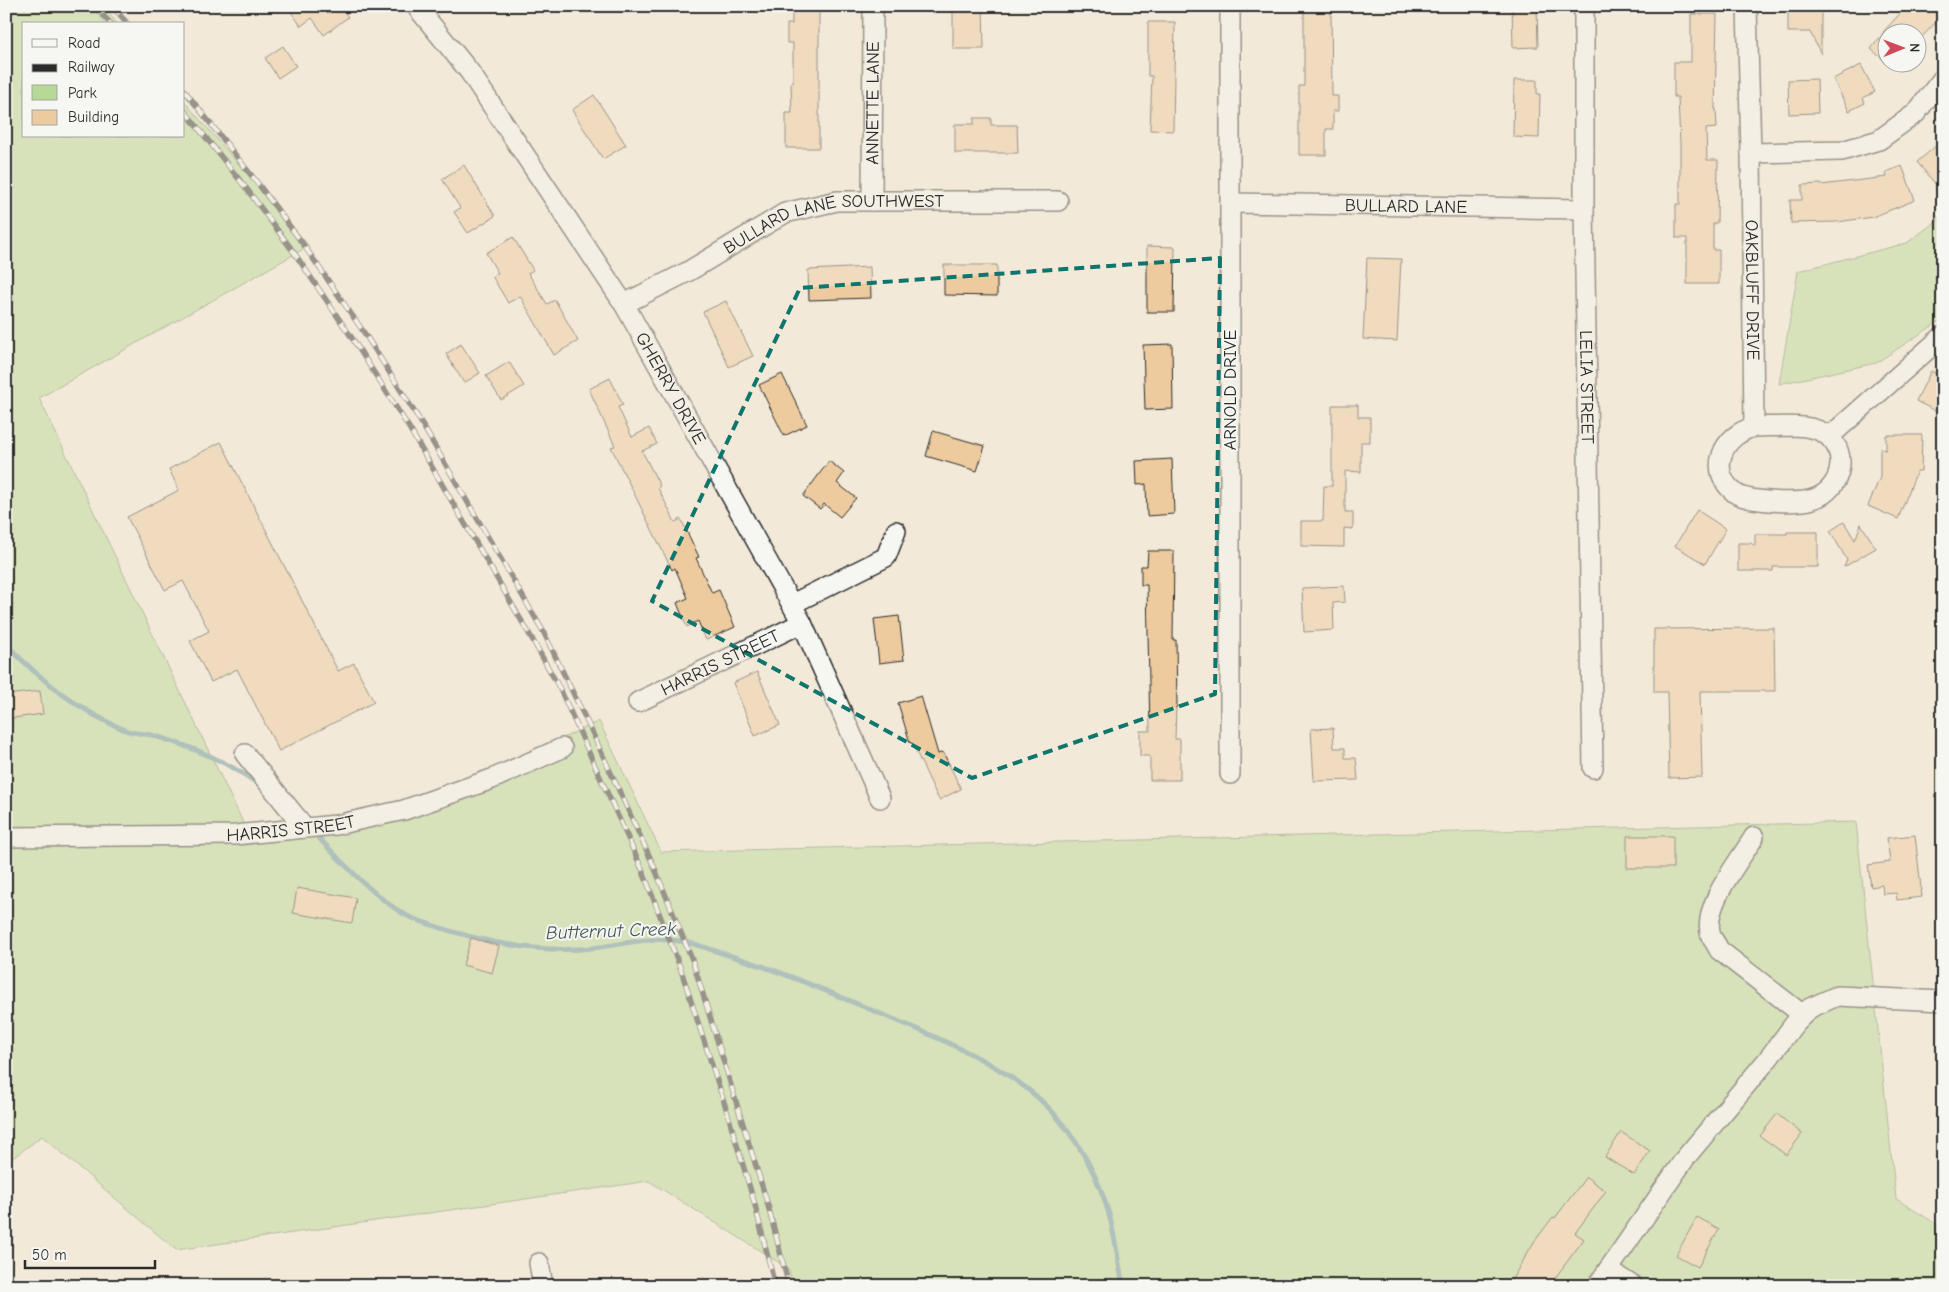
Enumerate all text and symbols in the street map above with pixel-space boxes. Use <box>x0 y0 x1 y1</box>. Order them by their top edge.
legend <box>22 22 185 138</box>
north arrow <box>1876 22 1926 72</box>
text: Road <box>68 34 100 52</box>
street label: ANNETTE LANE <box>862 41 884 165</box>
text: N <box>1906 43 1923 52</box>
text: Railway <box>68 58 115 76</box>
text: Park <box>68 84 97 102</box>
text: Building <box>68 108 119 126</box>
street label: BULLARD LANE SOUTHWEST <box>720 191 944 259</box>
street label: BULLARD LANE <box>1345 195 1467 218</box>
street label: OAKBLUFF DRIVE <box>1741 220 1763 361</box>
street label: GHERRY DRIVE <box>631 329 710 448</box>
street label: ARNOLD DRIVE <box>1220 330 1241 450</box>
street label: LELIA STREET <box>1575 330 1598 445</box>
street label: HARRIS STREET <box>657 625 783 700</box>
street label: HARRIS STREET <box>226 811 358 846</box>
water label: Butternut Creek <box>546 918 677 944</box>
scale bar <box>25 1237 155 1269</box>
text: 50 m <box>32 1246 67 1264</box>

